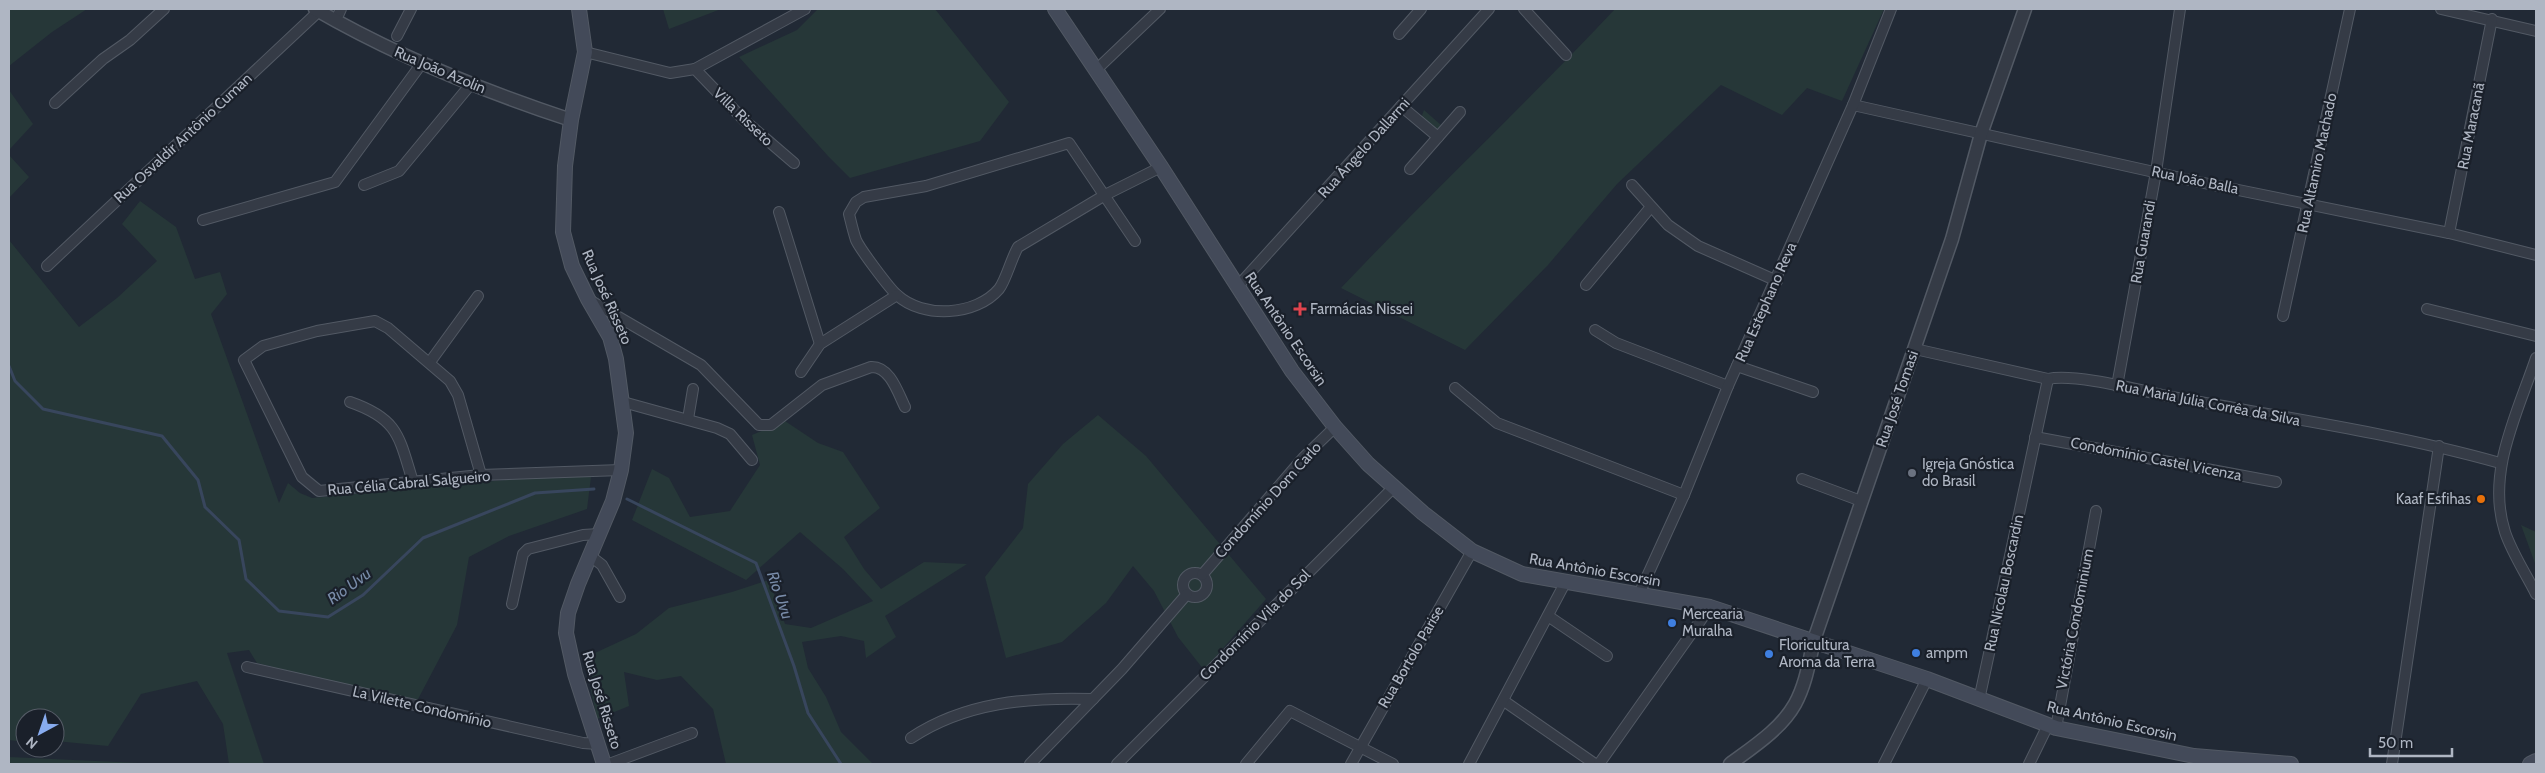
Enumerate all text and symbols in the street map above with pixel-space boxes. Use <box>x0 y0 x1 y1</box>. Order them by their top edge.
street label: Rua João Azolin <box>392 43 488 97</box>
street label: Rua Osvaldir Antônio Cuman <box>110 69 256 207</box>
street label: Rua Maracanã <box>2454 80 2488 171</box>
street label: Villa Risseto <box>709 84 777 150</box>
street label: Rua Altamiro Machado <box>2293 91 2341 235</box>
street label: Rua Ângelo Dallarmi <box>1314 94 1414 202</box>
street label: Rua João Balla <box>2150 162 2241 198</box>
street label: Rua Guarandi <box>2127 199 2159 285</box>
street label: Rua Estephano Reva <box>1732 239 1801 365</box>
street label: Rua José Risseto <box>578 247 636 347</box>
street label: Rua Antônio Escorsin <box>1241 269 1331 389</box>
place label: Farmácias Nissei <box>1310 300 1413 318</box>
marker: Farmácias Nissei <box>1294 303 1306 315</box>
street label: Rua José Tomasi <box>1872 348 1922 450</box>
street label: Rua Maria Júlia Corrêa da Silva <box>2114 376 2302 430</box>
street label: Condomínio Castel Vicenza <box>2069 434 2244 485</box>
street label: Condomínio Dom Carlo <box>1211 438 1325 562</box>
place label: Igreja Gnóstica do Brasil <box>1922 455 2015 490</box>
street label: Rua Célia Cabral Salgueiro <box>327 467 491 499</box>
marker: Igreja Gnóstica do Brasil <box>1906 467 1918 479</box>
place label: Kaaf Esfihas <box>2396 490 2471 508</box>
marker: Kaaf Esfihas <box>2475 493 2487 505</box>
street label: Rua Nicolau Boscardin <box>1981 513 2027 653</box>
street label: Victória Condominium <box>2053 547 2097 691</box>
street label: Rua Antônio Escorsin <box>1528 550 1662 590</box>
water label: Rio Uvu <box>323 564 375 608</box>
street label: Condomínio Vila do Sol <box>1196 566 1314 684</box>
water label: Rio Uvu <box>763 569 797 622</box>
street label: Rua Bortolo Parise <box>1374 602 1448 711</box>
place label: Mercearia Muralha <box>1682 605 1744 640</box>
marker: Mercearia Muralha <box>1666 617 1678 629</box>
place label: Floricultura Aroma da Terra <box>1779 636 1876 671</box>
place label: ampm <box>1926 644 1968 662</box>
marker: ampm <box>1910 647 1922 659</box>
marker: Floricultura Aroma da Terra <box>1763 648 1775 660</box>
street label: Rua José Risseto <box>578 649 626 751</box>
street label: La Vilette Condomínio <box>351 682 493 732</box>
street label: Rua Antônio Escorsin <box>2045 697 2179 745</box>
north arrow <box>15 708 65 758</box>
scale bar <box>2370 726 2452 758</box>
text: N <box>22 733 41 753</box>
text: 50 m <box>2378 734 2413 752</box>

